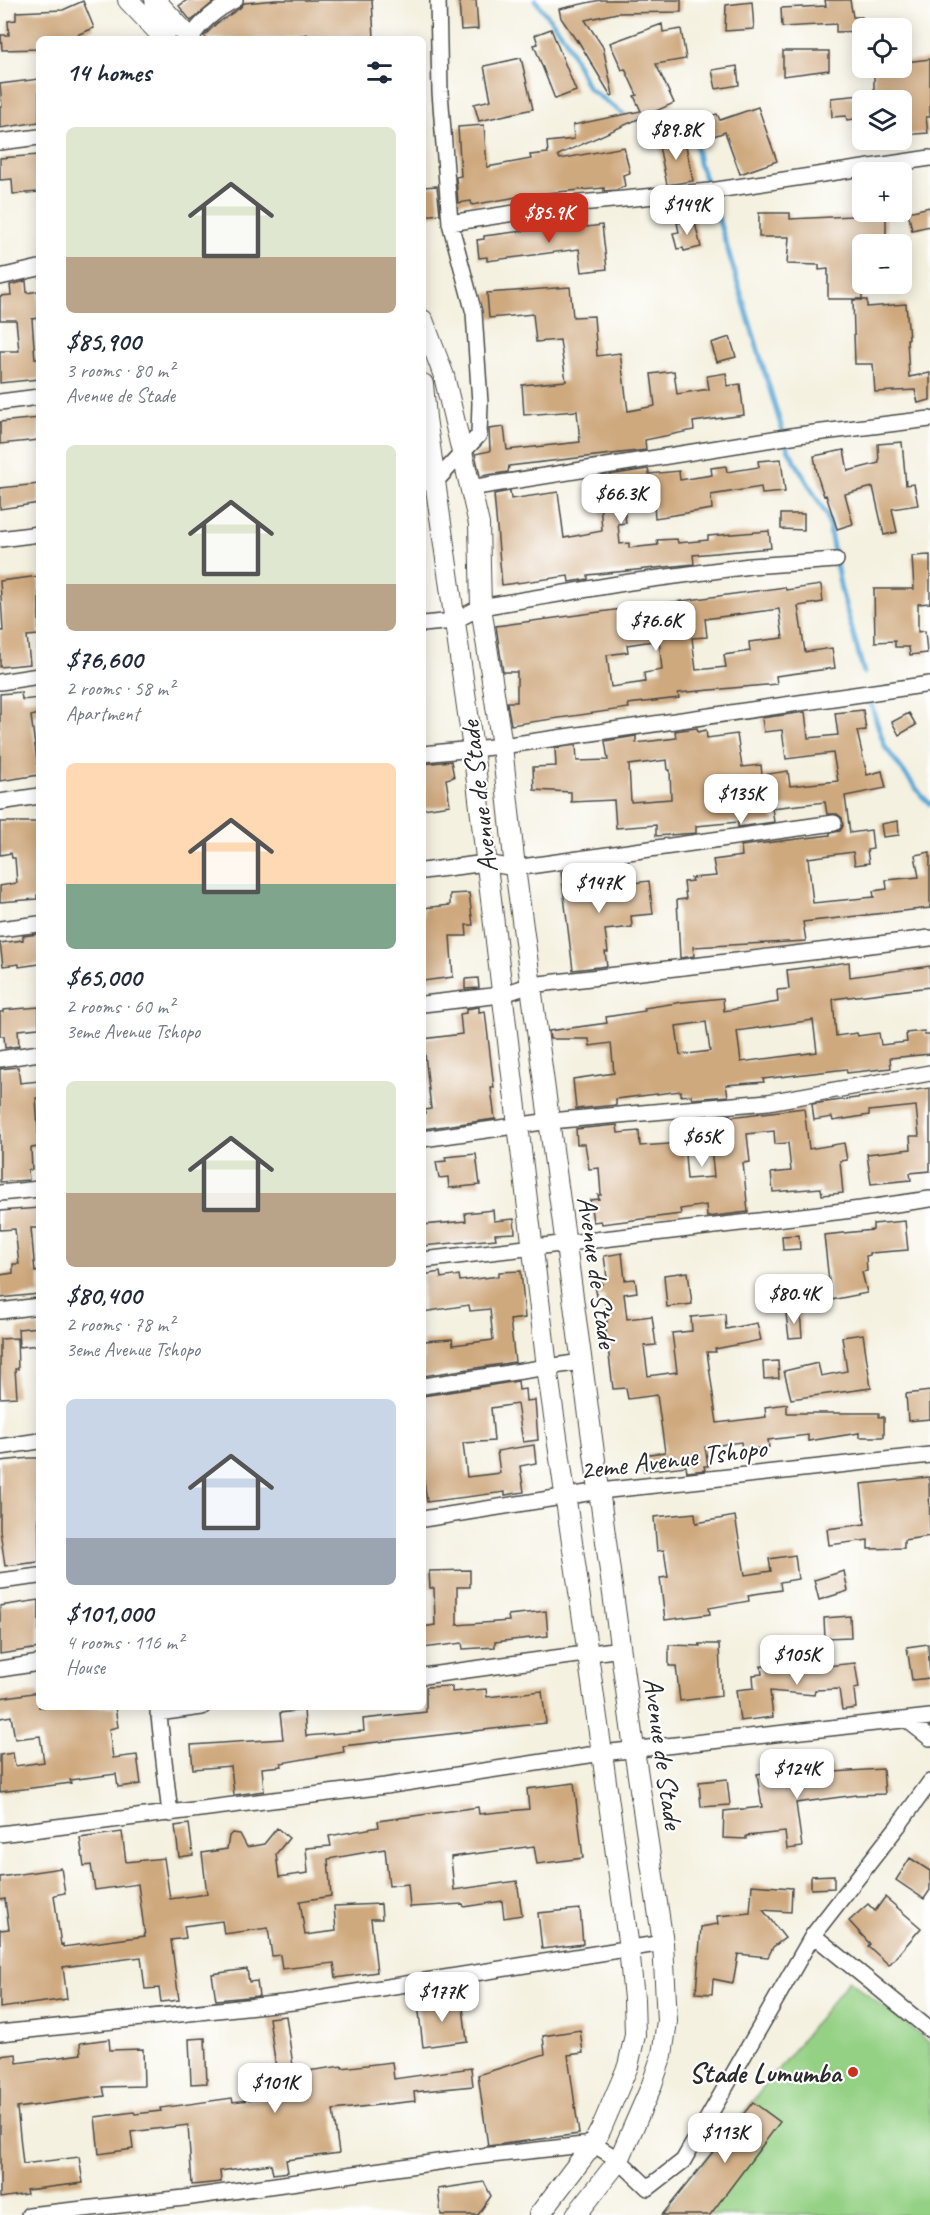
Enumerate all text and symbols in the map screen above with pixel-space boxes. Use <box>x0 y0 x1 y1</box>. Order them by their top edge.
map controls <box>852 18 912 294</box>
button: locate <box>852 18 912 78</box>
text: 14 homes <box>66 56 151 89</box>
icon: filters <box>363 56 396 89</box>
button: layers <box>852 90 912 150</box>
pin: $89.8K <box>627 110 725 161</box>
text: $89.8K <box>651 117 701 142</box>
button: + <box>852 162 912 222</box>
icon: home <box>177 166 285 274</box>
pin: $149K <box>645 185 729 236</box>
text: $149K <box>664 192 710 217</box>
pin: $85.9K <box>500 193 598 244</box>
text: $85.9K <box>524 200 574 225</box>
button: − <box>852 234 912 294</box>
text: $85,900 <box>66 325 141 358</box>
text: 3 rooms · 80 m² <box>66 358 174 383</box>
text: Avenue de Stade <box>66 383 175 408</box>
pin: $66.3K <box>572 474 670 525</box>
text: $66.3K <box>596 481 646 506</box>
icon: home <box>177 484 285 592</box>
pin: $76.6K <box>607 601 705 652</box>
text: $76.6K <box>631 608 681 633</box>
text: $76,600 <box>66 643 142 676</box>
text: 2 rooms · 58 m² <box>66 676 174 701</box>
text: Apartment <box>66 701 139 726</box>
street label: Avenue de Stade <box>452 717 505 875</box>
pin: $135K <box>699 774 783 825</box>
text: $135K <box>718 781 764 806</box>
icon: home <box>177 802 285 910</box>
pin: $147K <box>557 863 641 914</box>
text: $147K <box>576 870 622 895</box>
text: $65,000 <box>66 961 141 994</box>
text: 2 rooms · 60 m² <box>66 994 174 1019</box>
text: 3eme Avenue Tshopo <box>66 1019 200 1044</box>
pin: $65K <box>666 1117 738 1168</box>
icon: home <box>177 1120 285 1228</box>
text: $65K <box>683 1124 721 1149</box>
street label: Avenue de Stade <box>570 1194 626 1352</box>
pin: $80.4K <box>745 1274 843 1325</box>
text: $80,400 <box>66 1279 141 1312</box>
text: $80.4K <box>769 1281 819 1306</box>
text: 2 rooms · 78 m² <box>66 1312 174 1337</box>
text: 3eme Avenue Tshopo <box>66 1337 200 1362</box>
street label: 2eme Avenue Tshopo <box>578 1429 770 1487</box>
icon: home <box>177 1438 285 1546</box>
text: $101,000 <box>66 1597 153 1630</box>
text: 4 rooms · 116 m² <box>66 1630 183 1655</box>
pin: $105K <box>755 1635 839 1686</box>
text: $105K <box>774 1642 820 1667</box>
text: House <box>66 1655 105 1680</box>
street label: Avenue de Stade <box>636 1675 692 1833</box>
pin: $124K <box>755 1749 839 1800</box>
text: $124K <box>774 1756 820 1781</box>
pin: $177K <box>400 1972 484 2023</box>
text: $177K <box>419 1979 465 2004</box>
place label: Stade Lumumba <box>689 2055 844 2090</box>
pin: $101K <box>233 2063 317 2114</box>
marker: Stade Lumumba <box>846 2065 860 2079</box>
text: $101K <box>252 2070 298 2095</box>
pin: $113K <box>683 2113 767 2164</box>
text: $113K <box>702 2120 748 2145</box>

